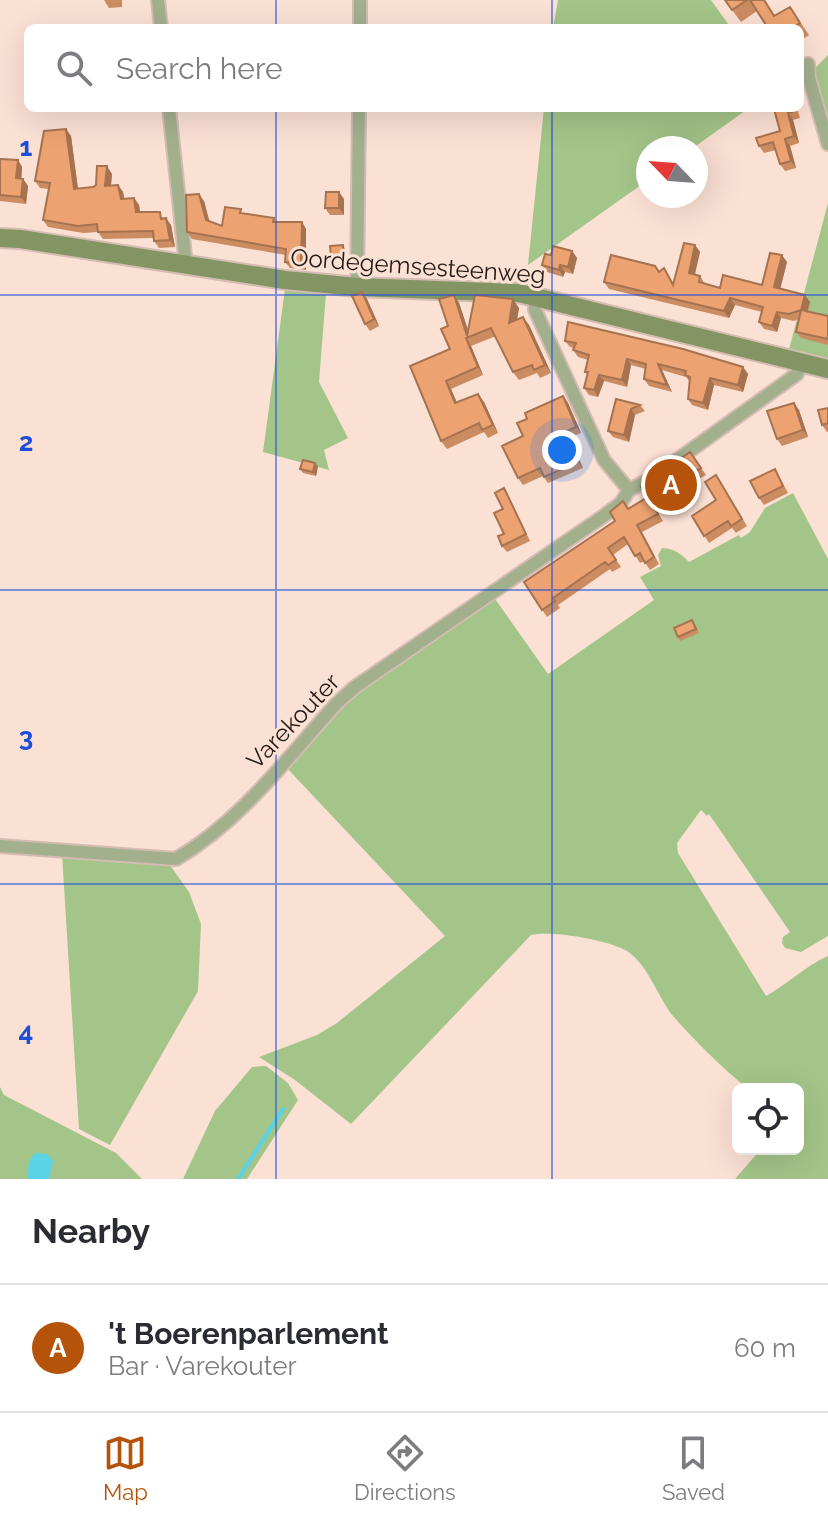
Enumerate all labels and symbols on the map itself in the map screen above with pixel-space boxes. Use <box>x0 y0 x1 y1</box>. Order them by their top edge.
text: 1 <box>20 132 33 162</box>
north arrow <box>636 136 708 208</box>
street label: Oordegemsesteenweg <box>290 243 546 289</box>
text: 2 <box>19 427 33 457</box>
your location <box>542 430 582 470</box>
pin: A <box>645 455 697 515</box>
street label: Varekouter <box>240 667 346 775</box>
text: 3 <box>19 722 33 752</box>
text: 4 <box>19 1017 33 1047</box>

